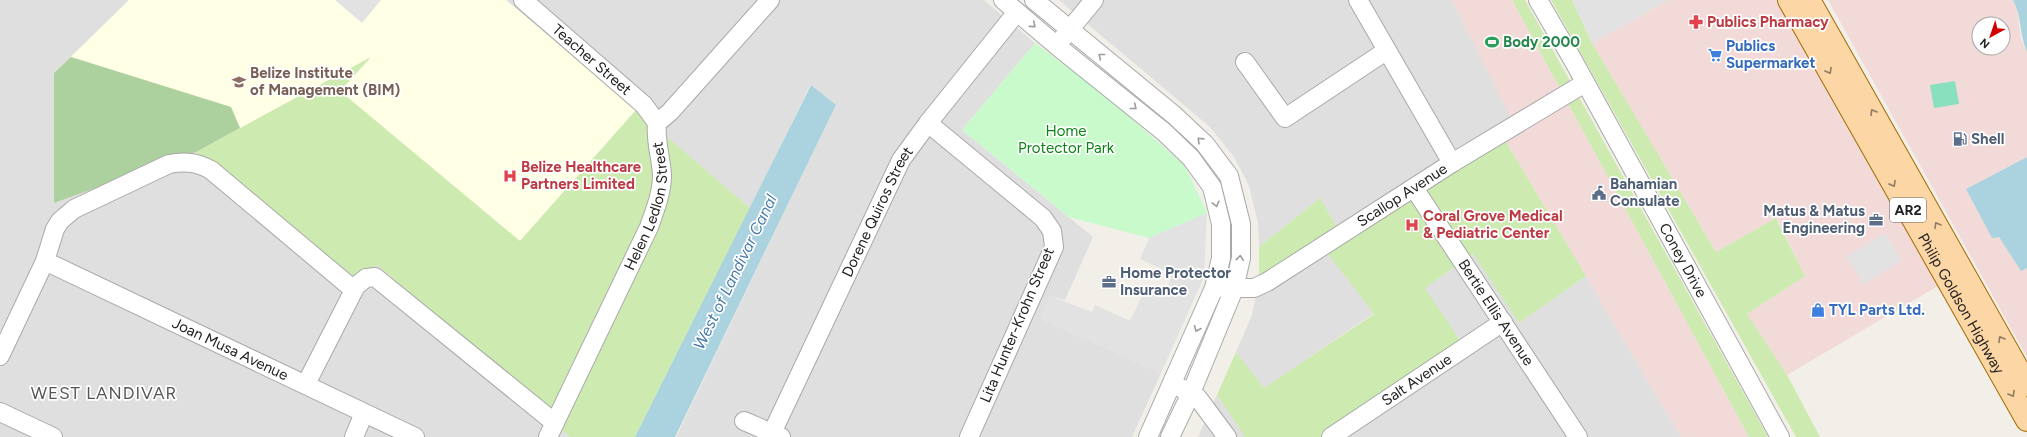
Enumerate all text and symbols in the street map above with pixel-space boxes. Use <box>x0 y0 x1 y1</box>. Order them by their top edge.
place label: Publics Pharmacy <box>1707 13 1829 31</box>
pharmacy icon: Publics Pharmacy <box>1688 14 1704 30</box>
north arrow <box>1971 16 2011 56</box>
street label: Teacher Street <box>549 20 635 99</box>
one-way arrow <box>1028 21 1035 28</box>
place label: Body 2000 <box>1503 33 1580 51</box>
sports icon: Body 2000 <box>1484 34 1500 50</box>
text: N <box>1977 36 1992 51</box>
place label: Publics Supermarket <box>1726 37 1815 72</box>
supermarket icon: Publics Supermarket <box>1707 47 1723 63</box>
one-way arrow <box>1098 53 1105 60</box>
place label: Belize Institute of Management (BIM) <box>250 64 400 99</box>
one-way arrow <box>1824 66 1831 74</box>
school or university icon: Belize Institute of Management (BIM) <box>231 74 247 90</box>
one-way arrow <box>1129 103 1136 110</box>
one-way arrow <box>1870 109 1877 116</box>
park label: Home Protector Park <box>1018 122 1115 157</box>
place label: Shell <box>1971 130 2004 148</box>
fuel station icon: Shell <box>1952 131 1968 147</box>
one-way arrow <box>1197 137 1205 144</box>
street label: Helen Ledlon Street <box>620 141 671 273</box>
street label: Dorene Quiros Street <box>838 143 917 280</box>
place label: Belize Healthcare Partners Limited <box>521 158 642 193</box>
street label: Scallop Avenue <box>1354 159 1451 231</box>
hospital icon: Belize Healthcare Partners Limited <box>502 168 518 184</box>
place label: Bahamian Consulate <box>1610 175 1680 210</box>
one-way arrow <box>1888 180 1895 187</box>
public building icon: Bahamian Consulate <box>1591 185 1607 201</box>
water label: West of Landivar Canal <box>689 191 781 352</box>
road number: AR2 <box>1890 198 1926 222</box>
one-way arrow <box>1212 201 1220 207</box>
place label: Matus & Matus Engineering <box>1763 202 1865 237</box>
place label: Coral Grove Medical & Pediatric Center <box>1423 207 1563 242</box>
office icon: Matus & Matus Engineering <box>1868 212 1884 228</box>
hospital icon: Coral Grove Medical & Pediatric Center <box>1404 217 1420 233</box>
street label: Coney Drive <box>1655 220 1711 301</box>
one-way arrow <box>1934 222 1941 229</box>
street label: Philip Goldson Highway <box>1914 230 2008 377</box>
street label: Lita Hunter-Krohn Street <box>976 244 1058 405</box>
one-way arrow <box>1235 255 1244 261</box>
street label: Bertie Ellis Avenue <box>1454 256 1538 369</box>
place label: Home Protector Insurance <box>1120 264 1231 299</box>
office icon: Home Protector Insurance <box>1101 274 1117 290</box>
place label: TYL Parts Ltd. <box>1829 301 1925 319</box>
shop icon: TYL Parts Ltd. <box>1810 302 1826 318</box>
street label: Joan Musa Avenue <box>169 314 291 384</box>
one-way arrow <box>1193 326 1201 333</box>
one-way arrow <box>1998 335 2006 343</box>
street label: Salt Avenue <box>1378 350 1455 410</box>
district label: WEST LANDIVAR <box>31 383 177 403</box>
one-way arrow <box>2008 390 2015 397</box>

